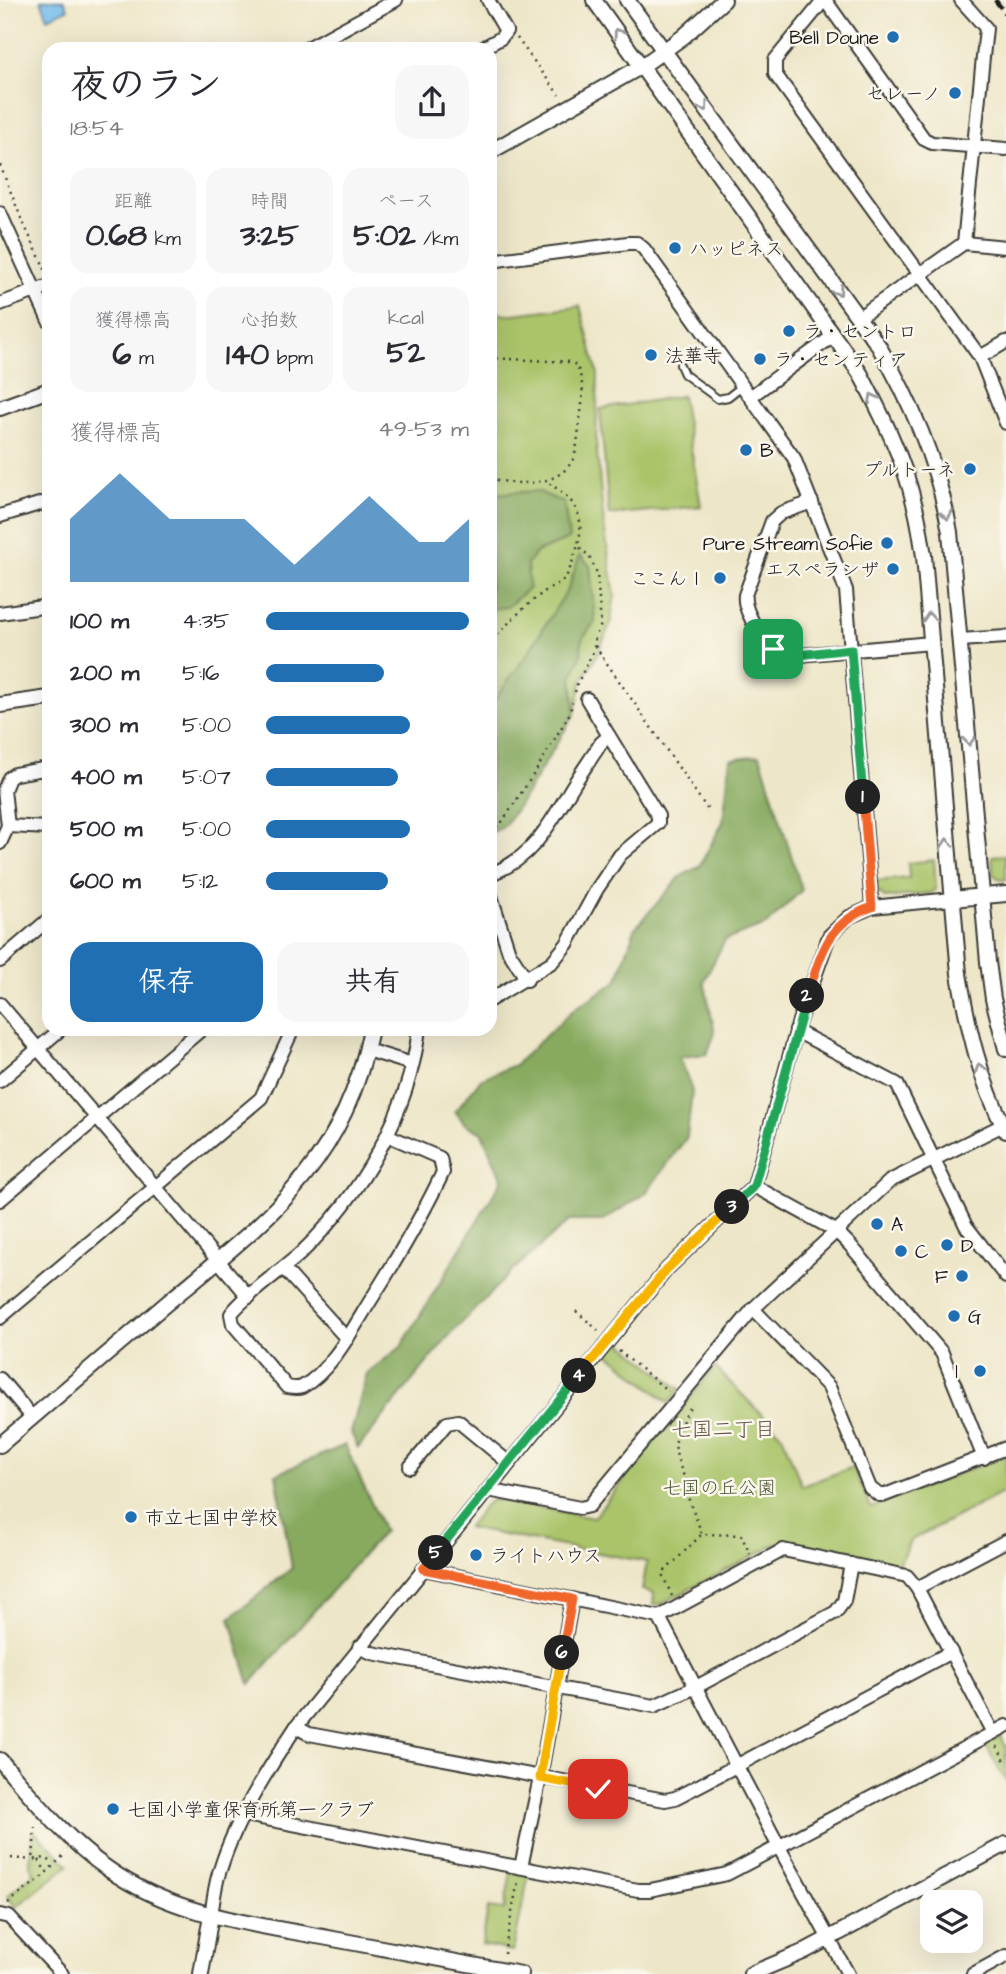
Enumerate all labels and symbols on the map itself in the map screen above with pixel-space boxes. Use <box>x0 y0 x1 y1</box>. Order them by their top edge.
place label: Bell Doune <box>789 25 879 52</box>
one-way arrow <box>614 28 626 41</box>
marker: Bell Doune <box>885 29 901 45</box>
place label: セレーノ <box>866 81 941 108</box>
marker: セレーノ <box>947 85 963 101</box>
one-way arrow <box>696 99 708 112</box>
place label: ハッピネス <box>689 236 784 263</box>
marker: ハッピネス <box>667 240 683 256</box>
one-way arrow <box>830 283 842 296</box>
place label: ラ・セントロ <box>803 319 917 346</box>
marker: ラ・セントロ <box>781 323 797 339</box>
place label: 法華寺 <box>665 343 722 370</box>
marker: 法華寺 <box>643 347 659 363</box>
place label: ラ・センティア <box>774 347 908 374</box>
marker: ラ・センティア <box>752 351 768 367</box>
one-way arrow <box>868 393 881 405</box>
place label: B <box>760 438 774 465</box>
marker: B <box>738 442 754 458</box>
place label: プルトーネ <box>863 457 956 484</box>
marker: プルトーネ <box>962 461 978 477</box>
one-way arrow <box>939 509 954 521</box>
place label: Pure Stream Sofie <box>703 531 873 558</box>
marker: Pure Stream Sofie <box>879 535 895 551</box>
place label: エスペランザ <box>765 557 879 584</box>
marker: エスペランザ <box>885 561 901 577</box>
place label: ここんⅠ <box>630 566 706 593</box>
marker: ここんⅠ <box>712 570 728 586</box>
one-way arrow <box>922 611 937 622</box>
pin <box>743 619 803 679</box>
one-way arrow <box>961 736 976 747</box>
pin: 1 <box>846 780 880 814</box>
one-way arrow <box>940 837 955 848</box>
pin: 2 <box>790 978 824 1014</box>
one-way arrow <box>974 1062 988 1074</box>
pin: 3 <box>714 1190 750 1224</box>
place label: A <box>891 1212 903 1239</box>
marker: A <box>869 1216 885 1232</box>
place label: D <box>961 1233 973 1260</box>
marker: D <box>939 1237 955 1253</box>
place label: C <box>915 1239 929 1266</box>
marker: C <box>893 1243 909 1259</box>
place label: F <box>935 1264 948 1291</box>
marker: F <box>954 1268 970 1284</box>
place label: G <box>968 1304 981 1331</box>
marker: G <box>946 1308 962 1324</box>
pin: 4 <box>562 1358 596 1394</box>
place label: Ⅰ <box>947 1359 966 1386</box>
marker: Ⅰ <box>972 1363 988 1379</box>
district label: 七国二丁目 <box>671 1415 776 1444</box>
park label: 七国の丘公園 <box>662 1475 776 1502</box>
place label: 市立七国中学校 <box>145 1505 278 1532</box>
marker: 市立七国中学校 <box>123 1509 139 1525</box>
pin: 5 <box>418 1536 453 1570</box>
place label: ライトハウス <box>490 1543 602 1570</box>
marker: ライトハウス <box>468 1547 484 1563</box>
pin: 6 <box>544 1636 580 1670</box>
pin <box>568 1759 628 1819</box>
place label: 七国小学童保育所第一クラブ <box>127 1797 374 1824</box>
marker: 七国小学童保育所第一クラブ <box>105 1801 121 1817</box>

